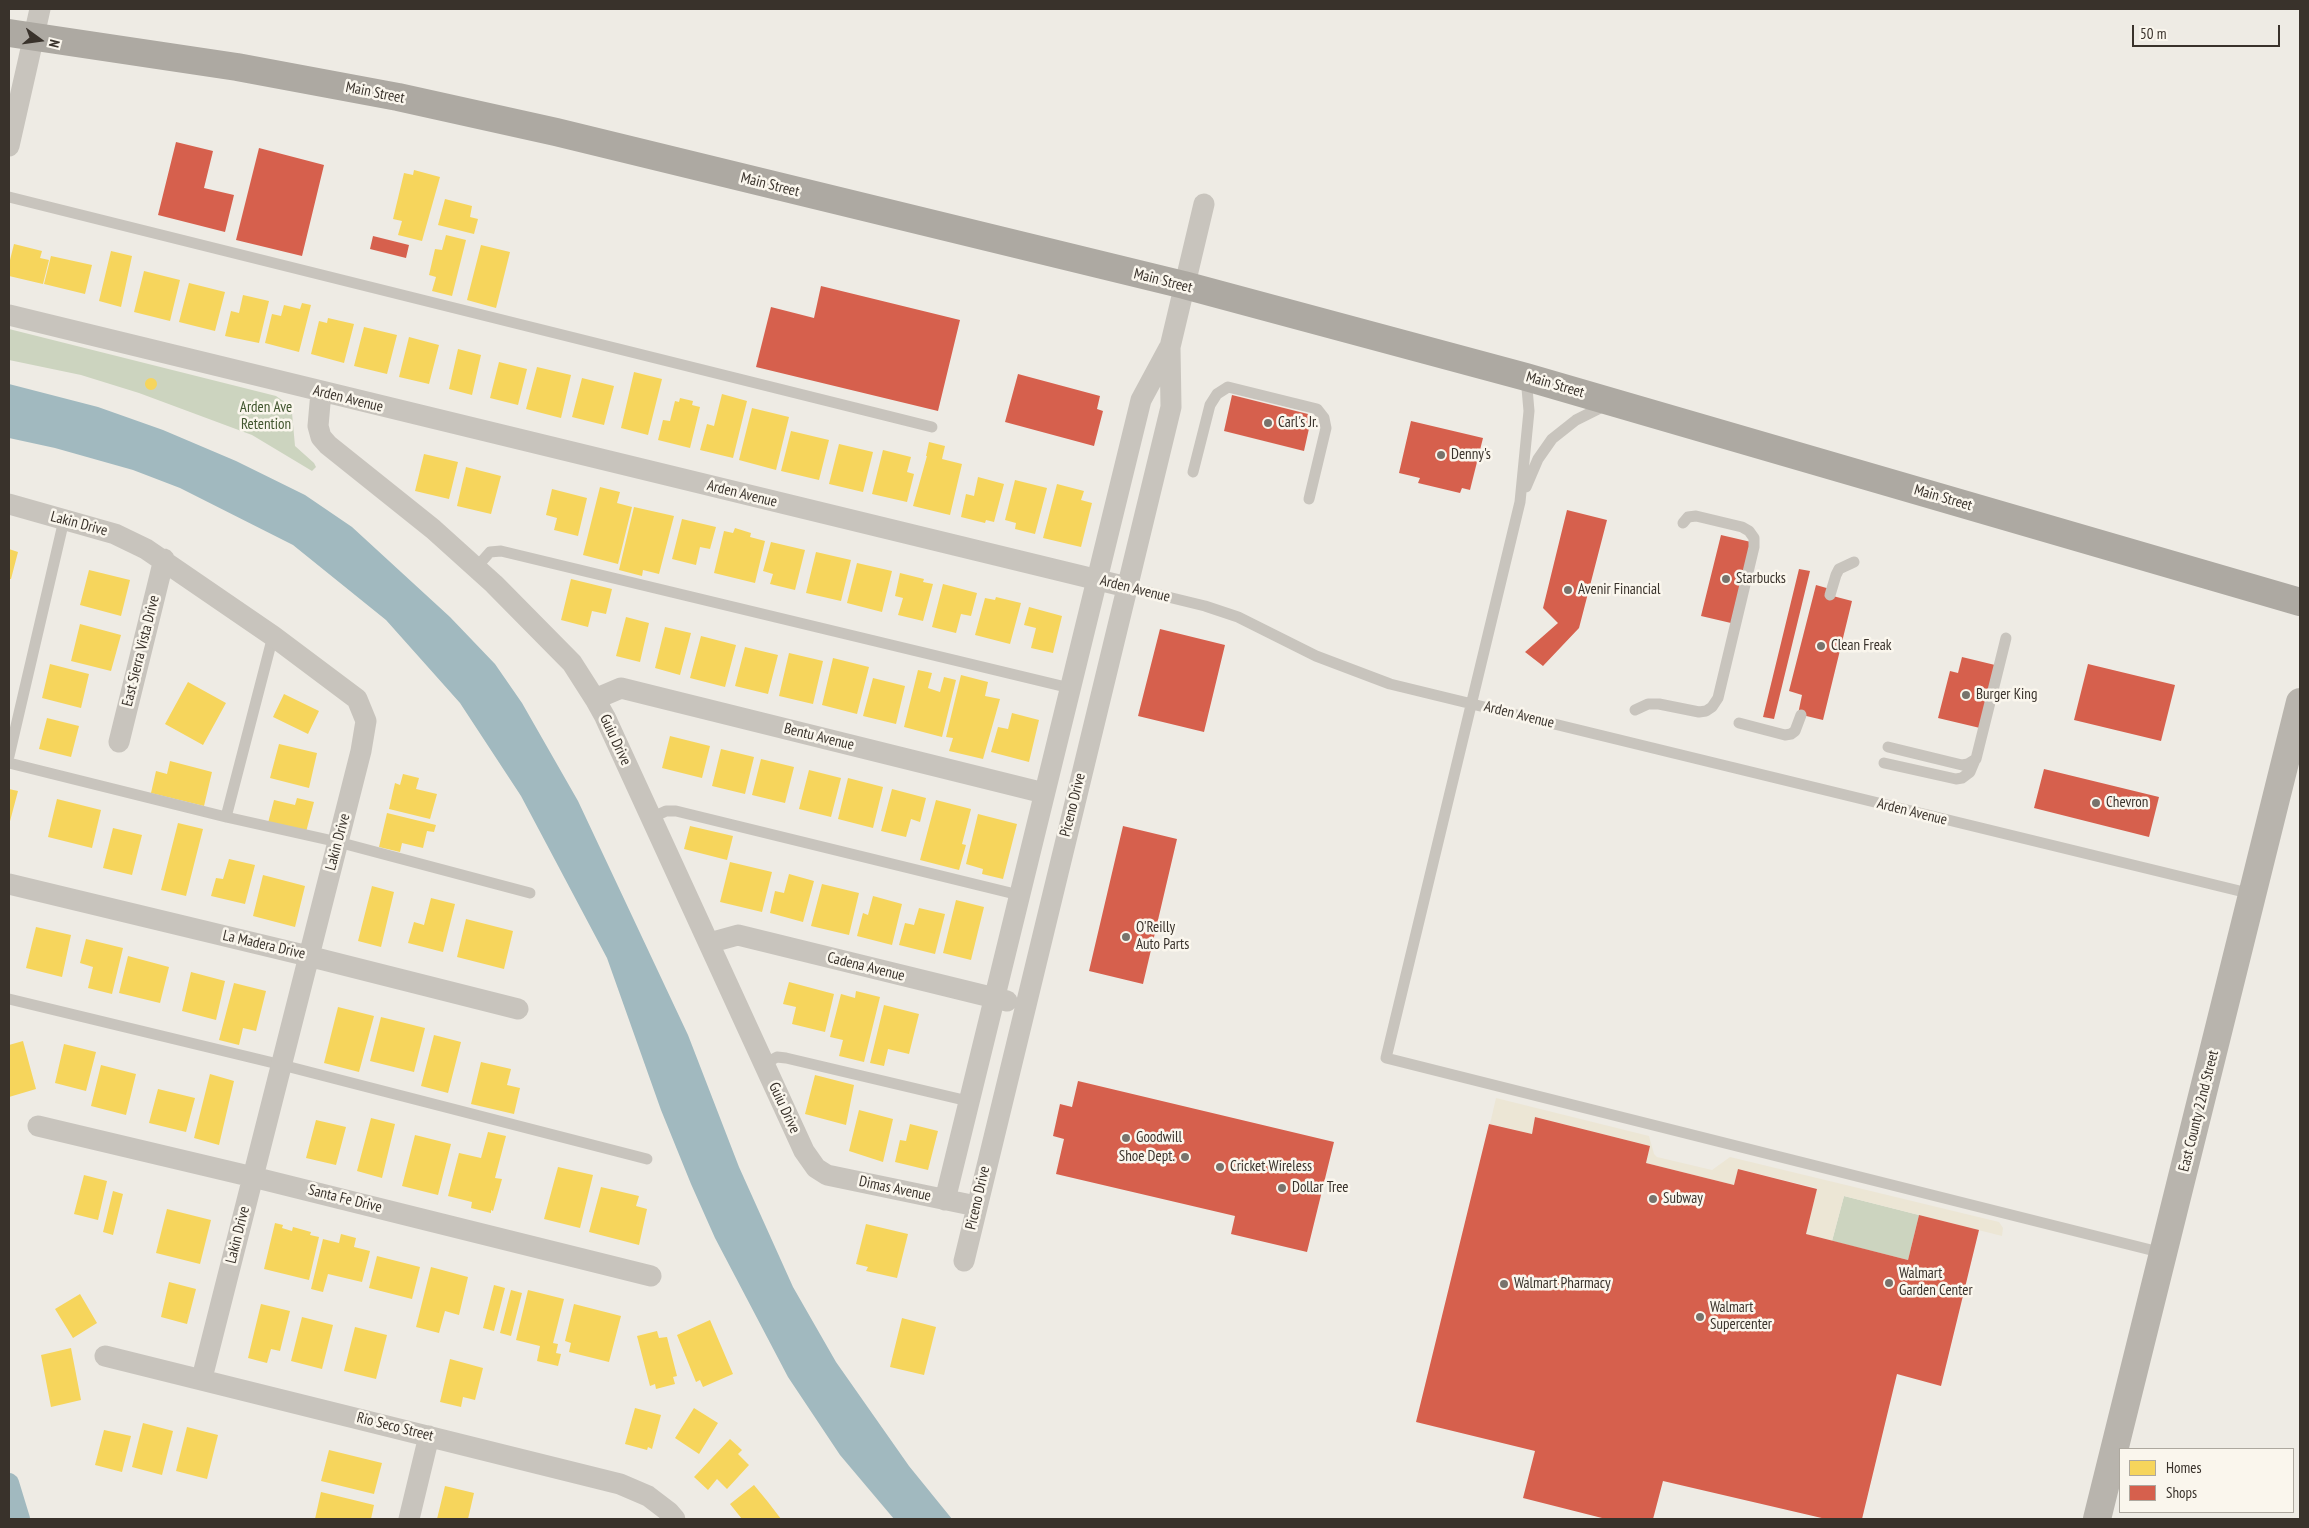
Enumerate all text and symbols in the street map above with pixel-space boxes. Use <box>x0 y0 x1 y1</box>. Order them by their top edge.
north arrow <box>15 15 65 65</box>
scale bar <box>2134 15 2282 47</box>
text: 50 m <box>2140 24 2166 43</box>
text: N <box>45 38 64 49</box>
street label: Main Street <box>344 78 406 108</box>
street label: Main Street <box>739 169 801 201</box>
street label: Main Street <box>1132 265 1194 297</box>
street label: Main Street <box>1524 368 1586 402</box>
street label: Arden Avenue <box>311 382 385 416</box>
park label: Arden Ave Retention <box>240 399 292 434</box>
place label: Carl's Jr. <box>1278 414 1318 432</box>
marker: Carl's Jr. <box>1262 417 1274 429</box>
place label: Denny's <box>1451 446 1491 464</box>
marker: Denny's <box>1435 449 1447 461</box>
street label: Arden Avenue <box>705 477 779 511</box>
street label: Main Street <box>1912 481 1974 515</box>
street label: Lakin Drive <box>49 508 109 540</box>
place label: Starbucks <box>1736 570 1786 588</box>
street label: Arden Avenue <box>1098 572 1172 606</box>
marker: Starbucks <box>1720 573 1732 585</box>
place label: Avenir Financial <box>1578 581 1660 599</box>
marker: Avenir Financial <box>1562 584 1574 596</box>
street label: East Sierra Vista Drive <box>118 594 164 708</box>
place label: Clean Freak <box>1831 637 1892 655</box>
marker: Clean Freak <box>1815 640 1827 652</box>
place label: Burger King <box>1976 686 2037 704</box>
marker: Burger King <box>1960 689 1972 701</box>
street label: Arden Avenue <box>1482 698 1556 732</box>
street label: Guiu Drive <box>595 712 635 768</box>
street label: Bentu Avenue <box>782 720 856 754</box>
street label: Piceno Drive <box>1056 771 1090 839</box>
place label: Chevron <box>2106 794 2148 812</box>
street label: Arden Avenue <box>1875 795 1949 829</box>
marker: Chevron <box>2090 797 2102 809</box>
street label: Lakin Drive <box>322 812 354 872</box>
place label: O'Reilly Auto Parts <box>1136 919 1189 954</box>
street label: La Madera Drive <box>221 927 307 963</box>
marker: O'Reilly Auto Parts <box>1120 931 1132 943</box>
street label: Cadena Avenue <box>825 949 907 985</box>
street label: East County 22nd Street <box>2175 1048 2223 1174</box>
street label: Guiu Drive <box>764 1080 804 1136</box>
place label: Goodwill <box>1136 1129 1182 1147</box>
marker: Goodwill <box>1120 1132 1132 1144</box>
place label: Shoe Dept. <box>1119 1148 1175 1166</box>
marker: Shoe Dept. <box>1179 1151 1191 1163</box>
place label: Cricket Wireless <box>1230 1158 1312 1176</box>
marker: Cricket Wireless <box>1214 1161 1226 1173</box>
street label: Piceno Drive <box>962 1164 994 1232</box>
street label: Dimas Avenue <box>857 1173 933 1205</box>
place label: Dollar Tree <box>1292 1179 1348 1197</box>
street label: Santa Fe Drive <box>306 1181 384 1217</box>
marker: Dollar Tree <box>1276 1182 1288 1194</box>
place label: Subway <box>1663 1190 1703 1208</box>
marker: Subway <box>1647 1193 1659 1205</box>
street label: Lakin Drive <box>222 1205 254 1265</box>
place label: Walmart Garden Center <box>1899 1265 1972 1300</box>
place label: Walmart Pharmacy <box>1514 1275 1611 1293</box>
marker: Walmart Garden Center <box>1883 1277 1895 1289</box>
marker: Walmart Pharmacy <box>1498 1278 1510 1290</box>
place label: Walmart Supercenter <box>1710 1299 1772 1334</box>
marker: Walmart Supercenter <box>1694 1311 1706 1323</box>
street label: Rio Seco Street <box>355 1409 435 1445</box>
legend <box>2119 1448 2294 1513</box>
text: Homes <box>2166 1458 2202 1477</box>
text: Shops <box>2166 1483 2197 1502</box>

